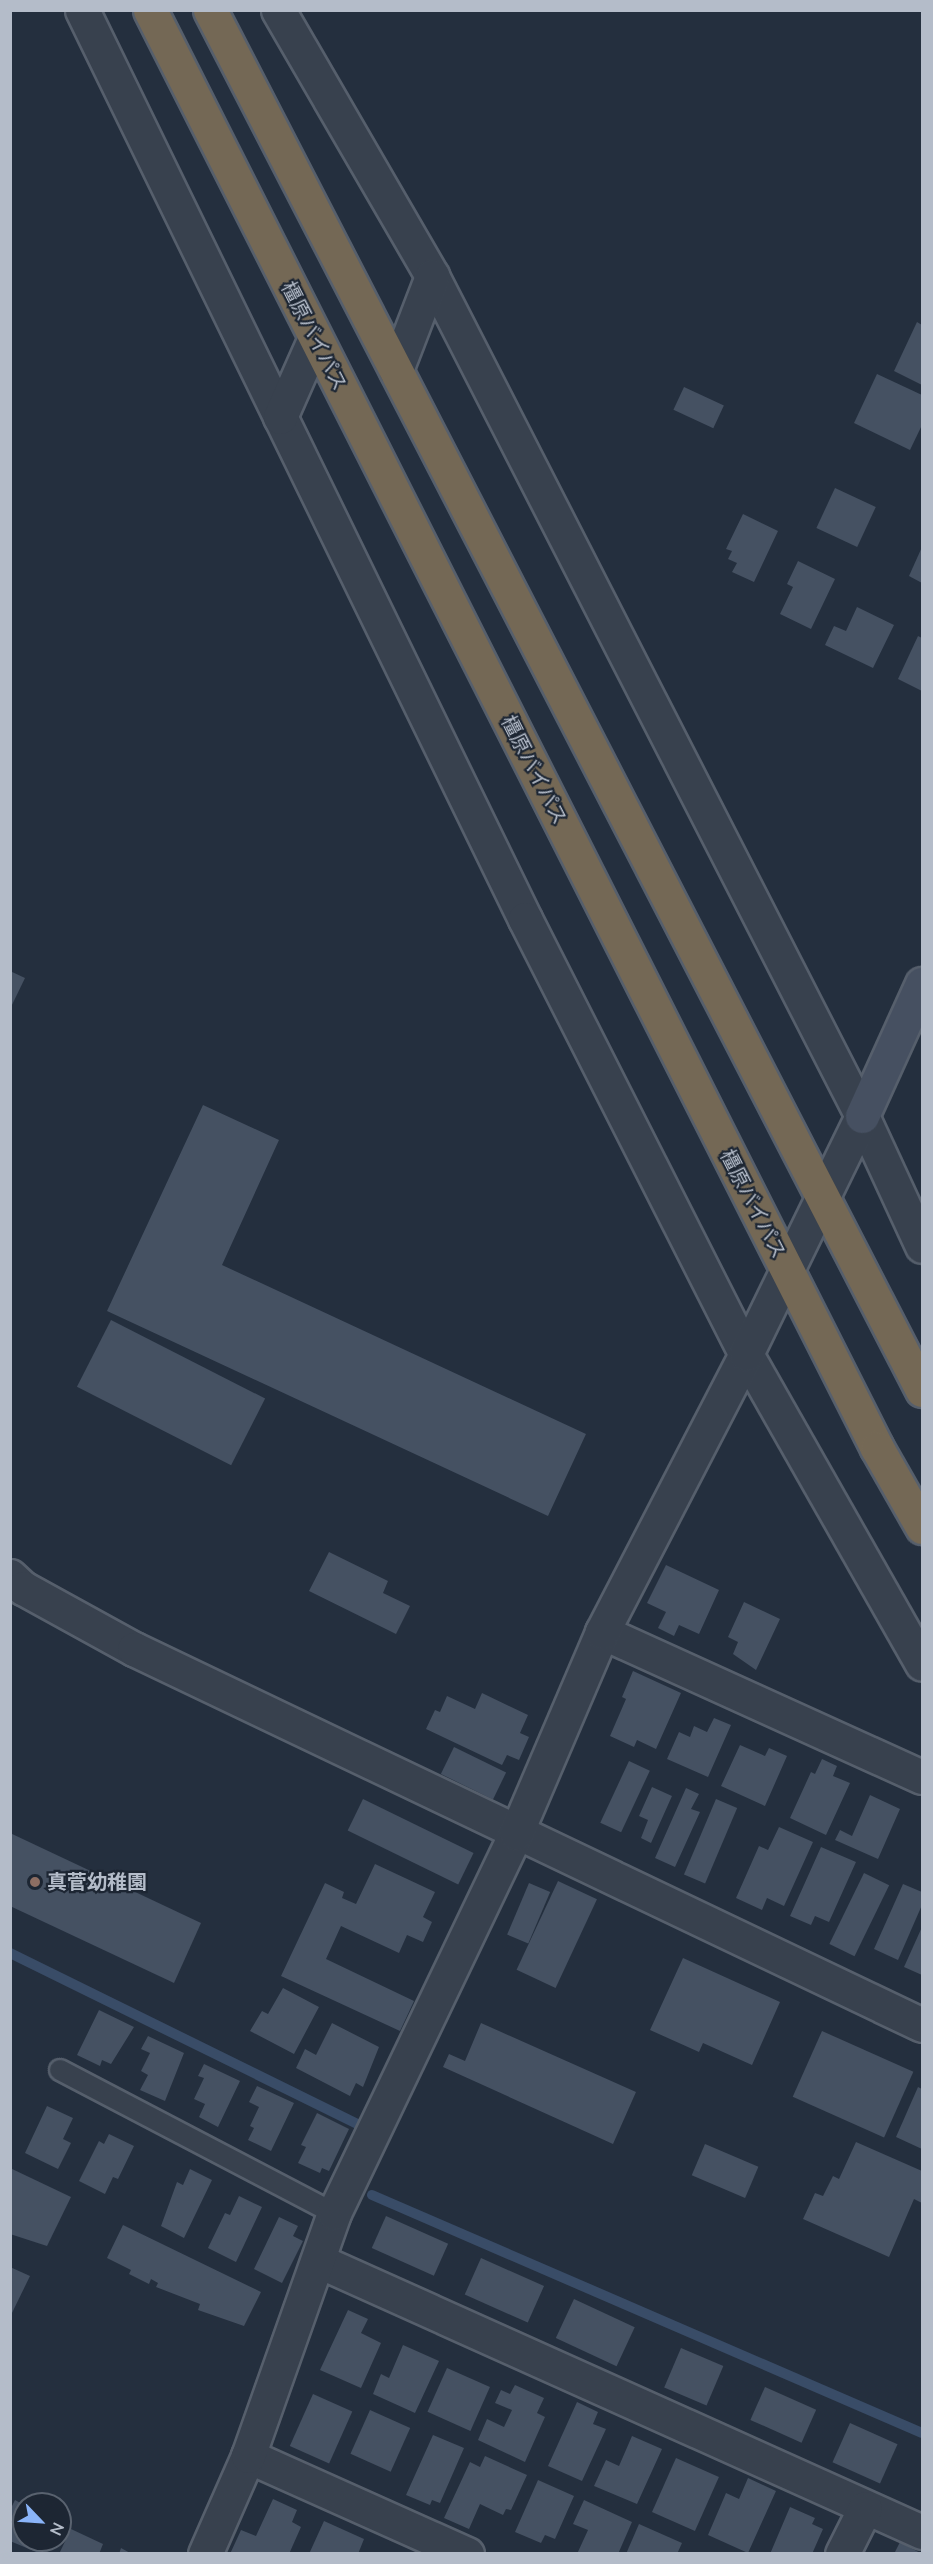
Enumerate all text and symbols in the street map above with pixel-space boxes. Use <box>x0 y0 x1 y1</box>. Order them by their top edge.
street label: 橿原バイパス <box>276 277 352 395</box>
street label: 橿原バイパス <box>496 711 572 829</box>
street label: 橿原バイパス <box>715 1145 791 1263</box>
place label: 真菅幼稚園 <box>47 1870 147 1894</box>
marker: 真菅幼稚園 <box>28 1875 42 1889</box>
north arrow <box>12 2492 72 2552</box>
text: N <box>44 2519 69 2539</box>

